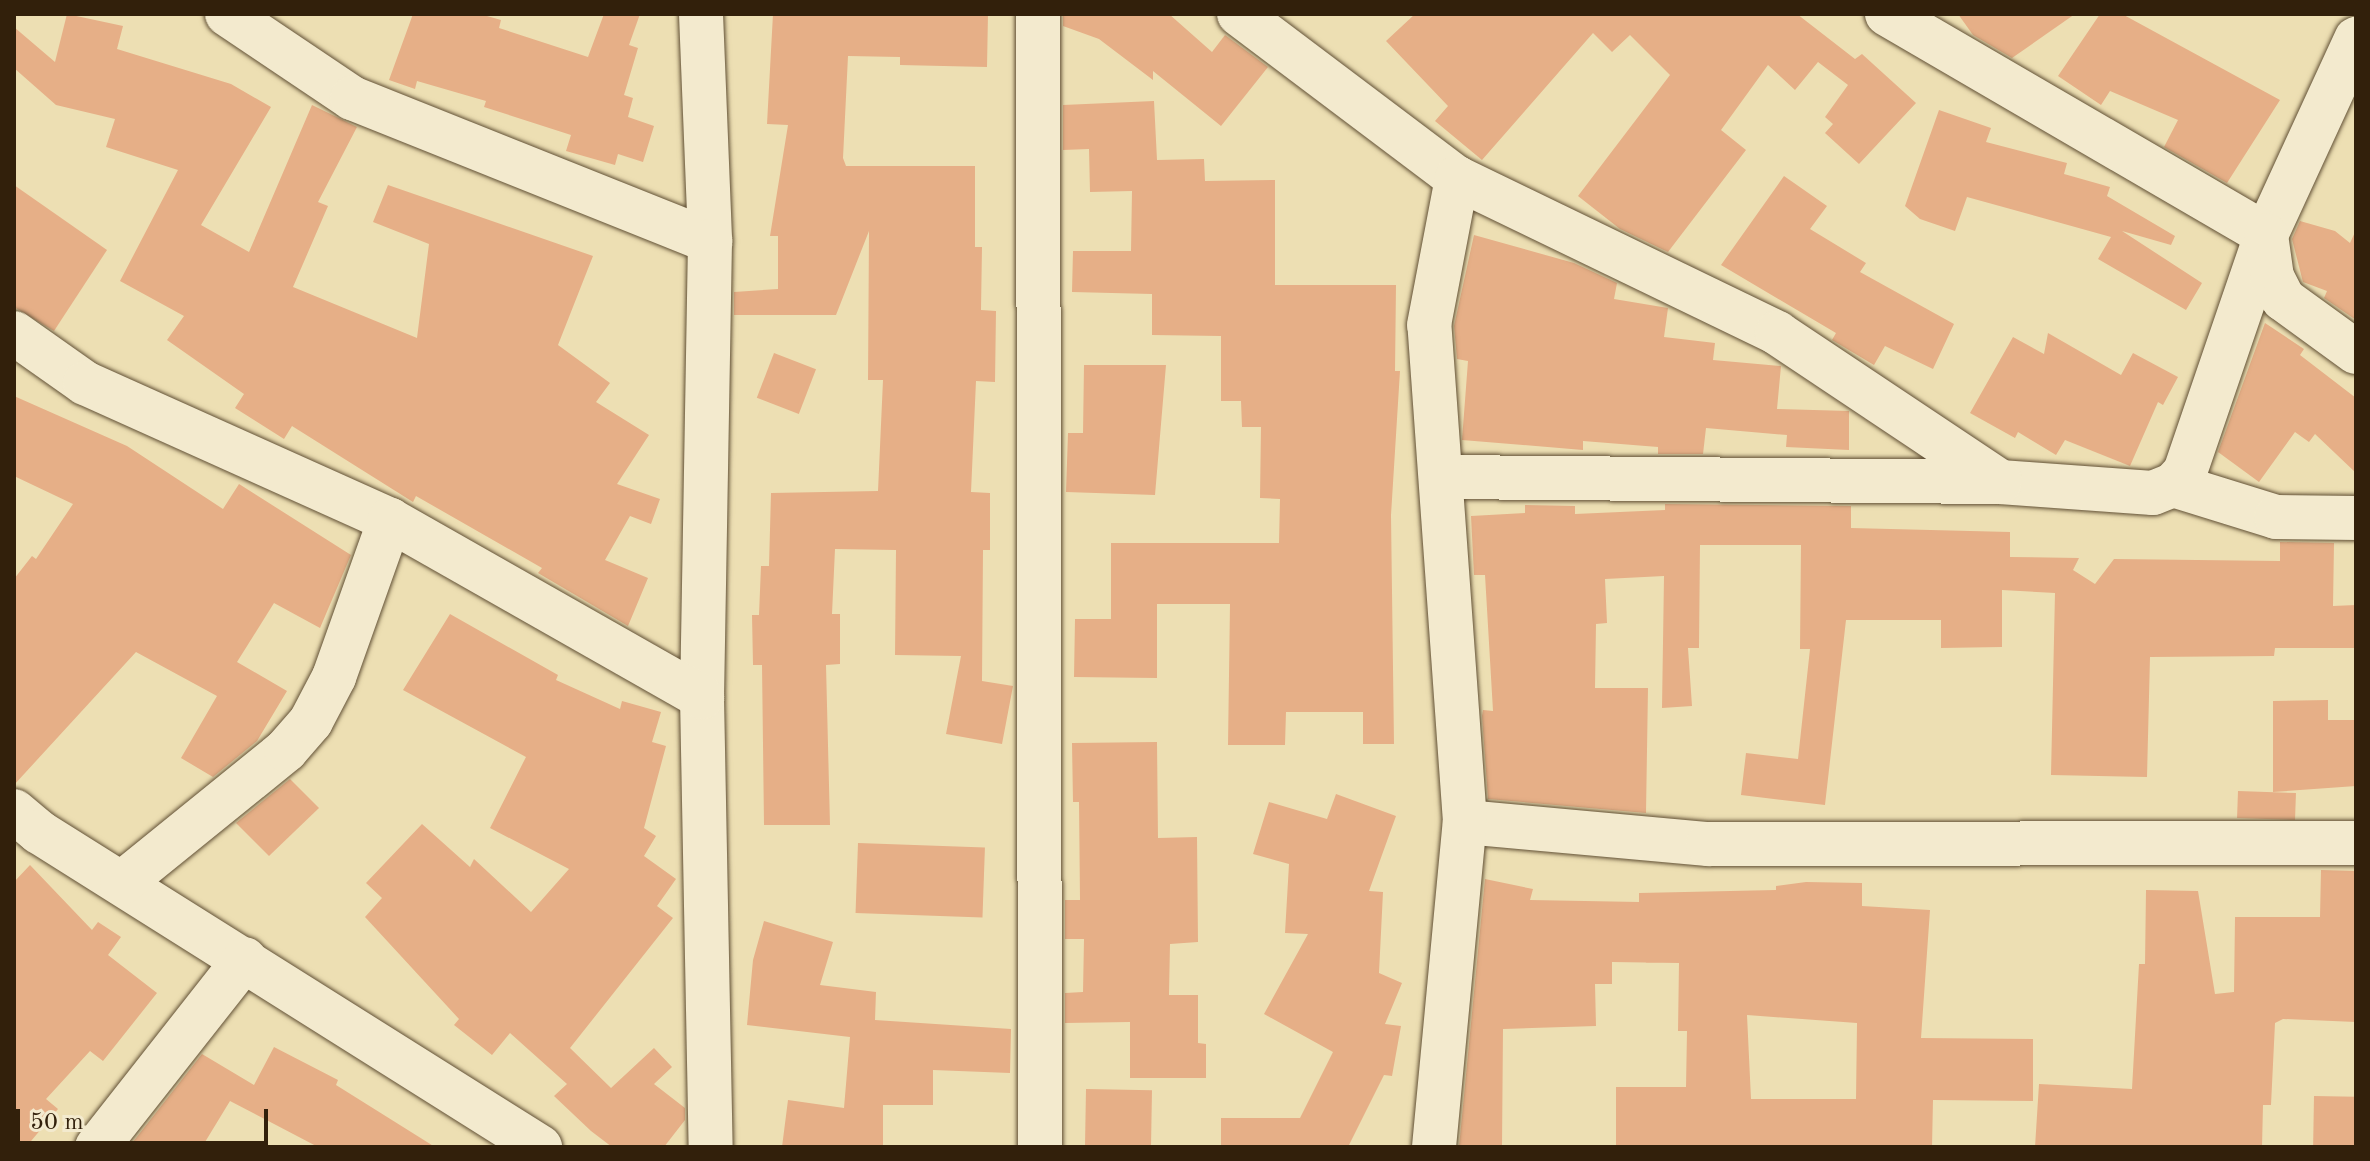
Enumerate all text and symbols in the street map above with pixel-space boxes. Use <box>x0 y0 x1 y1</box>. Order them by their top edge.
scale bar <box>20 1093 272 1143</box>
text: 50 m <box>30 1111 84 1135</box>

